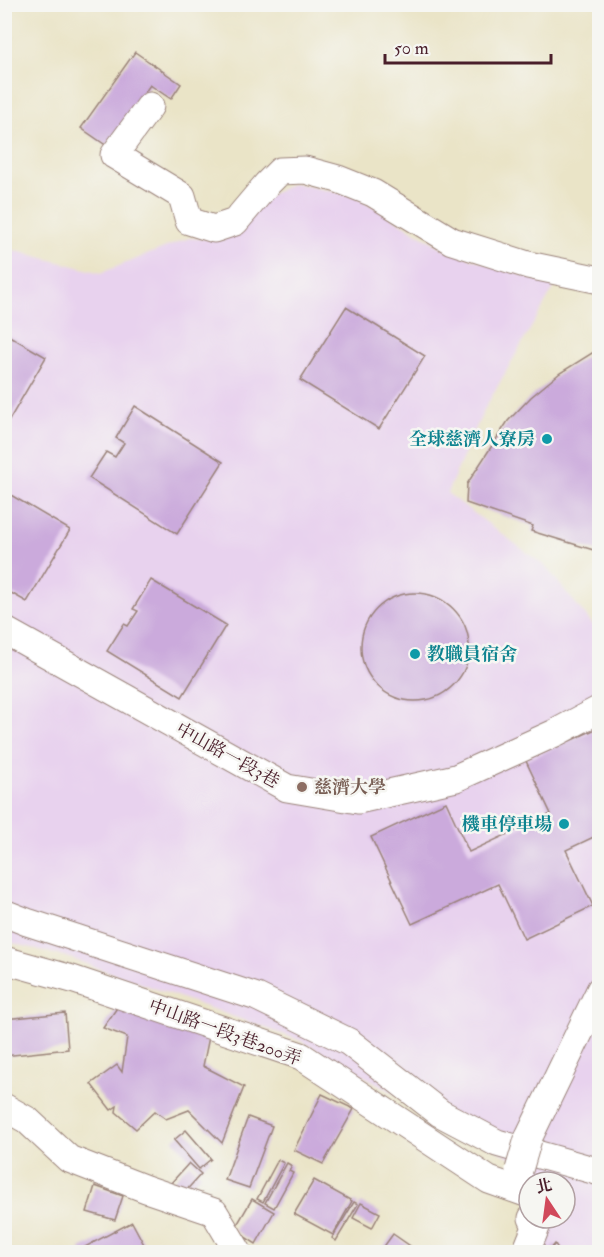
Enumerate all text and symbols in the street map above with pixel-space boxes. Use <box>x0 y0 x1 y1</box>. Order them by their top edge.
scale bar <box>385 27 552 65</box>
text: 50 m <box>394 37 429 60</box>
place label: 全球慈濟人寮房 <box>409 428 535 451</box>
marker: 全球慈濟人寮房 <box>540 432 554 446</box>
place label: 教職員宿舍 <box>427 643 517 666</box>
marker: 教職員宿舍 <box>408 647 422 661</box>
street label: 中山路一段3巷 <box>172 718 284 793</box>
place label: 慈濟大學 <box>314 776 386 799</box>
marker: 慈濟大學 <box>295 780 309 794</box>
place label: 機車停車場 <box>462 813 552 836</box>
marker: 機車停車場 <box>557 817 571 831</box>
street label: 中山路一段3巷200弄 <box>145 994 304 1071</box>
north arrow <box>517 1170 577 1230</box>
text: 北 <box>534 1175 554 1198</box>

